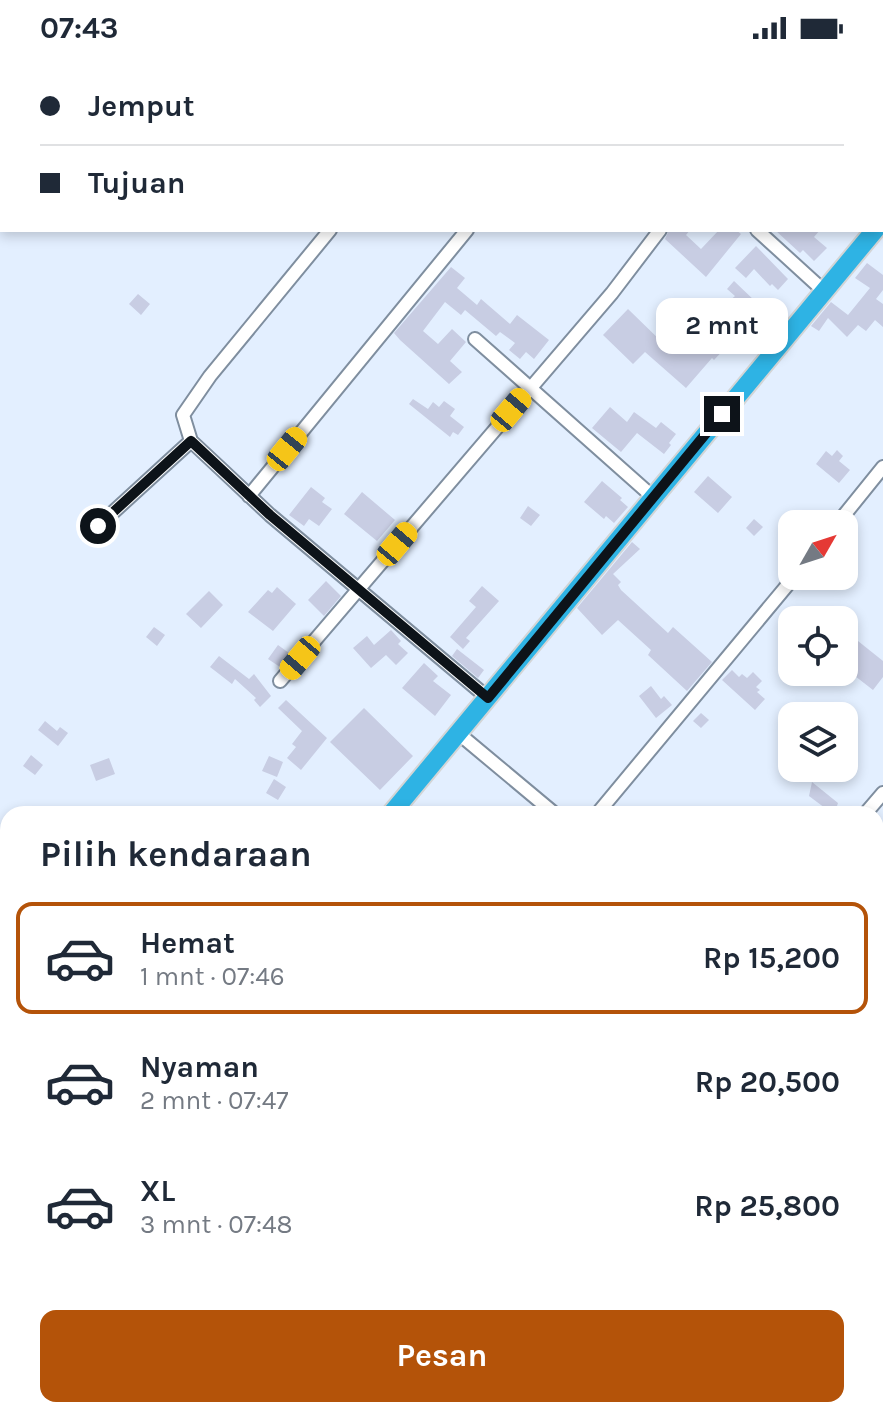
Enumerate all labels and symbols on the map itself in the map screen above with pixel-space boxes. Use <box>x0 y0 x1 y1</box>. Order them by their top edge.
callout: 2 mnt <box>656 298 788 354</box>
car <box>486 384 536 436</box>
route end <box>704 396 740 432</box>
car <box>263 423 311 475</box>
route start <box>80 508 116 544</box>
north arrow <box>778 510 858 590</box>
car <box>372 518 422 570</box>
car <box>275 632 325 684</box>

